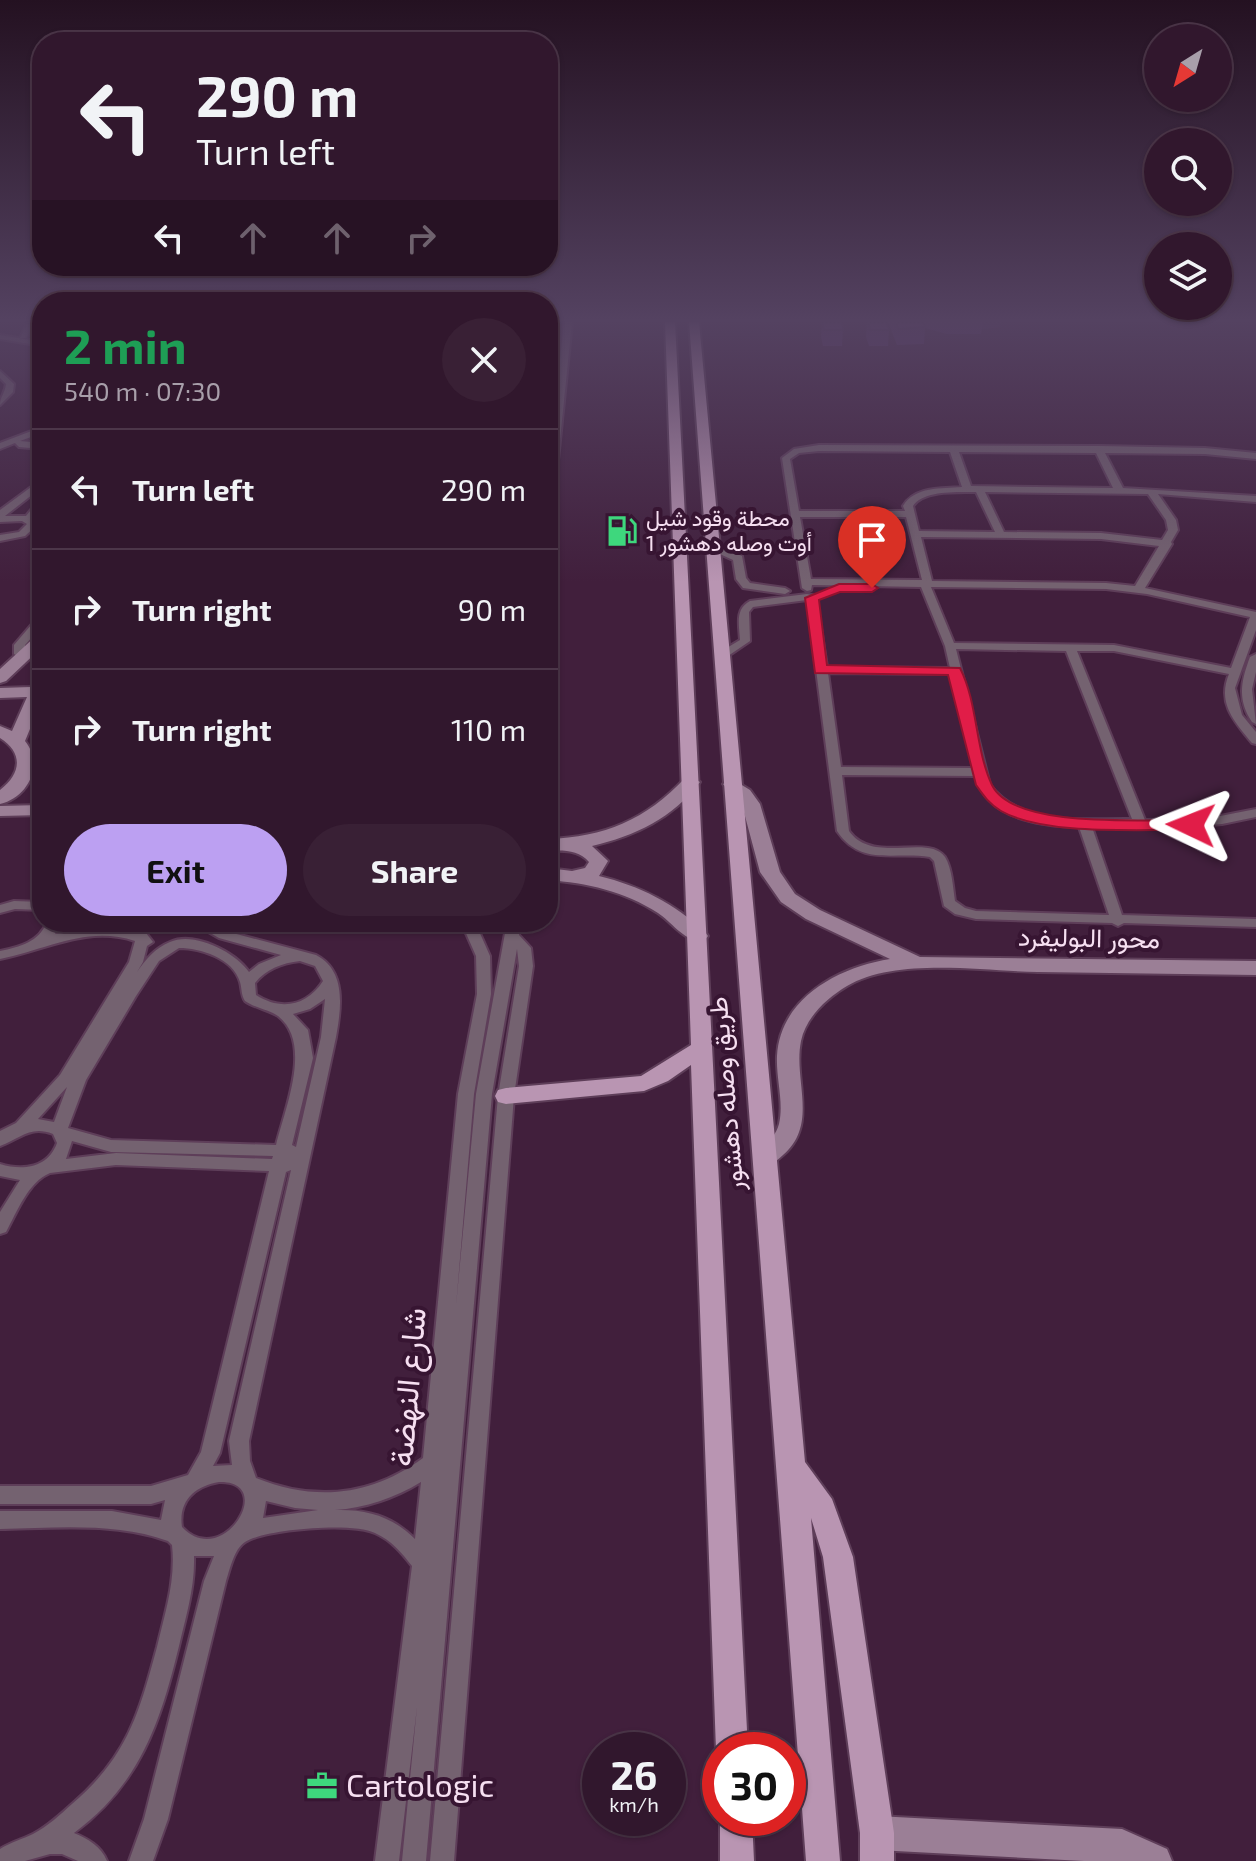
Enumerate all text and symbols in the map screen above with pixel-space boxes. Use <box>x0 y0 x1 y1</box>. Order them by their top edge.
north arrow <box>1144 24 1232 112</box>
map controls <box>1144 24 1232 320</box>
text: 290 m <box>196 61 358 128</box>
icon: left <box>64 64 168 168</box>
button: search <box>1144 128 1232 216</box>
text: Turn left <box>196 129 335 172</box>
icon: left <box>147 216 191 260</box>
icon: ahead <box>231 216 275 260</box>
icon: ahead <box>315 216 359 260</box>
icon: right <box>399 216 443 260</box>
button: layers <box>1144 232 1232 320</box>
text: 2 min <box>64 316 187 374</box>
button: close <box>442 318 526 402</box>
text: 540 m · 07:30 <box>64 375 221 406</box>
icon: left <box>64 467 108 511</box>
text: Turn left <box>132 471 254 507</box>
text: 290 m <box>441 471 526 507</box>
place label: محطة وقود شيل أوت وصله دهشور 1 <box>646 504 812 557</box>
pin <box>838 506 906 588</box>
fuel station icon: محطة وقود شيل أوت وصله دهشور 1 <box>605 514 639 548</box>
icon: arrive <box>850 518 894 562</box>
icon: right <box>64 587 108 631</box>
text: Turn right <box>132 591 272 627</box>
text: 90 m <box>458 591 526 627</box>
icon: right <box>64 707 108 751</box>
text: Turn right <box>132 711 272 747</box>
text: 110 m <box>451 711 526 747</box>
position arrow <box>1149 783 1233 867</box>
button: Exit <box>64 824 287 916</box>
button: Share <box>303 824 526 916</box>
street label: محور البوليفرد <box>1018 920 1160 955</box>
street label: طريق وصله دهشور <box>701 996 751 1193</box>
street label: شارع النهضة <box>380 1306 437 1468</box>
speed limit sign: 30 <box>702 1732 806 1836</box>
text: 26 <box>611 1750 657 1798</box>
place label: Cartologic <box>346 1765 494 1803</box>
office icon: Cartologic <box>305 1769 339 1803</box>
text: km/h <box>609 1792 659 1816</box>

